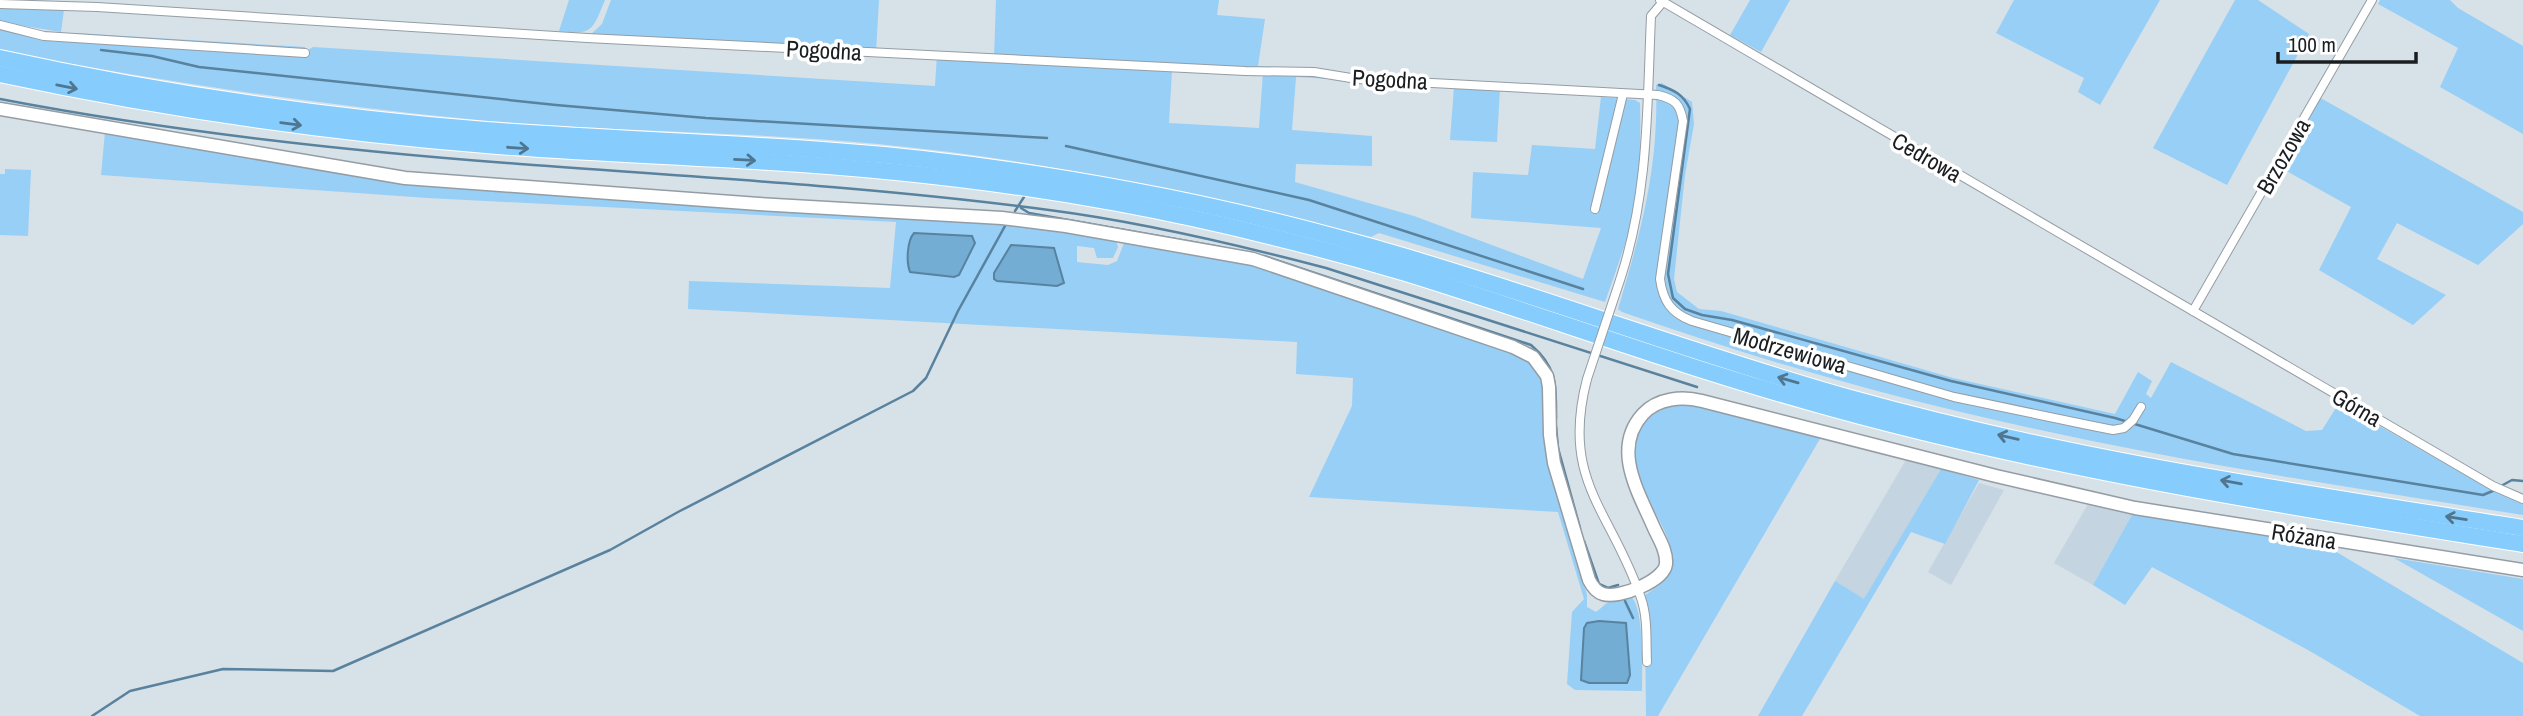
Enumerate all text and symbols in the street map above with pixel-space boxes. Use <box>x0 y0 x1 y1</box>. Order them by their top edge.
scale bar <box>2278 21 2416 65</box>
text: 100 m <box>2288 30 2336 59</box>
street label: Pogodna <box>785 33 863 67</box>
street label: Pogodna <box>1351 62 1429 96</box>
one-way arrow <box>55 81 78 95</box>
street label: Brzozowa <box>2249 112 2317 200</box>
one-way arrow <box>279 118 302 131</box>
street label: Cedrowa <box>1887 125 1968 190</box>
one-way arrow <box>506 142 528 155</box>
one-way arrow <box>733 154 756 167</box>
street label: Modrzewiowa <box>1730 319 1851 381</box>
one-way arrow <box>1777 373 1799 386</box>
street label: Górna <box>2327 380 2388 434</box>
one-way arrow <box>1997 430 2020 444</box>
one-way arrow <box>2220 475 2243 488</box>
one-way arrow <box>2445 511 2467 524</box>
street label: Różana <box>2269 516 2339 556</box>

